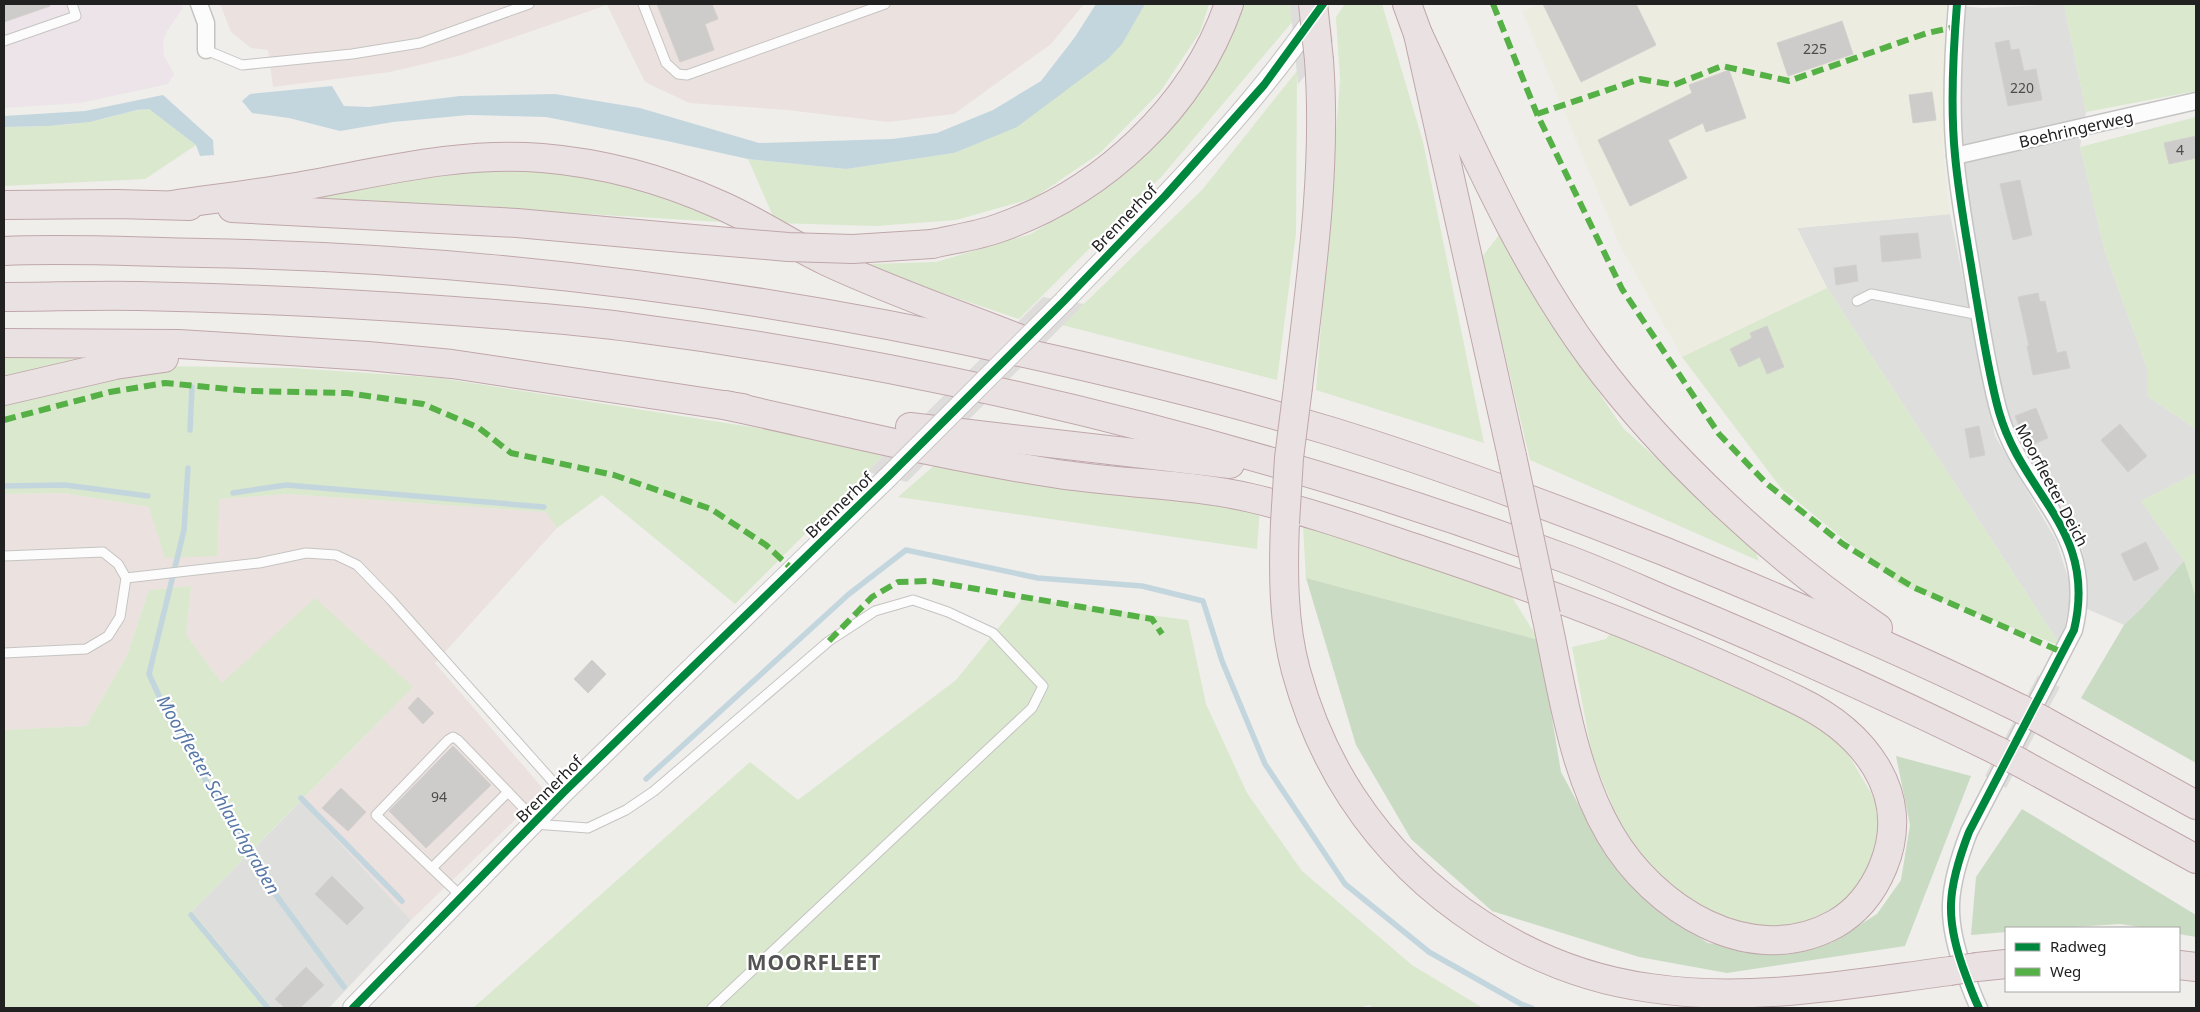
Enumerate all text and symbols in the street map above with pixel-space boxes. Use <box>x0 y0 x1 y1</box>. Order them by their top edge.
house number: 225 <box>1803 39 1827 58</box>
house number: 220 <box>2010 78 2034 97</box>
street label: Boehringerweg <box>2017 105 2135 153</box>
house number: 4 <box>2176 140 2184 159</box>
street label: Brennerhof <box>1086 178 1163 257</box>
street label: Moorfleeter Deich <box>2010 420 2094 550</box>
street label: Brennerhof <box>800 466 879 543</box>
water label: Moorfleeter Schlauchgraben <box>152 690 286 899</box>
street label: Brennerhof <box>511 750 588 827</box>
house number: 94 <box>431 787 447 806</box>
legend <box>2005 927 2180 992</box>
text: Radweg <box>2050 936 2106 956</box>
district label: MOORFLEET <box>747 948 881 976</box>
text: Weg <box>2050 961 2081 981</box>

